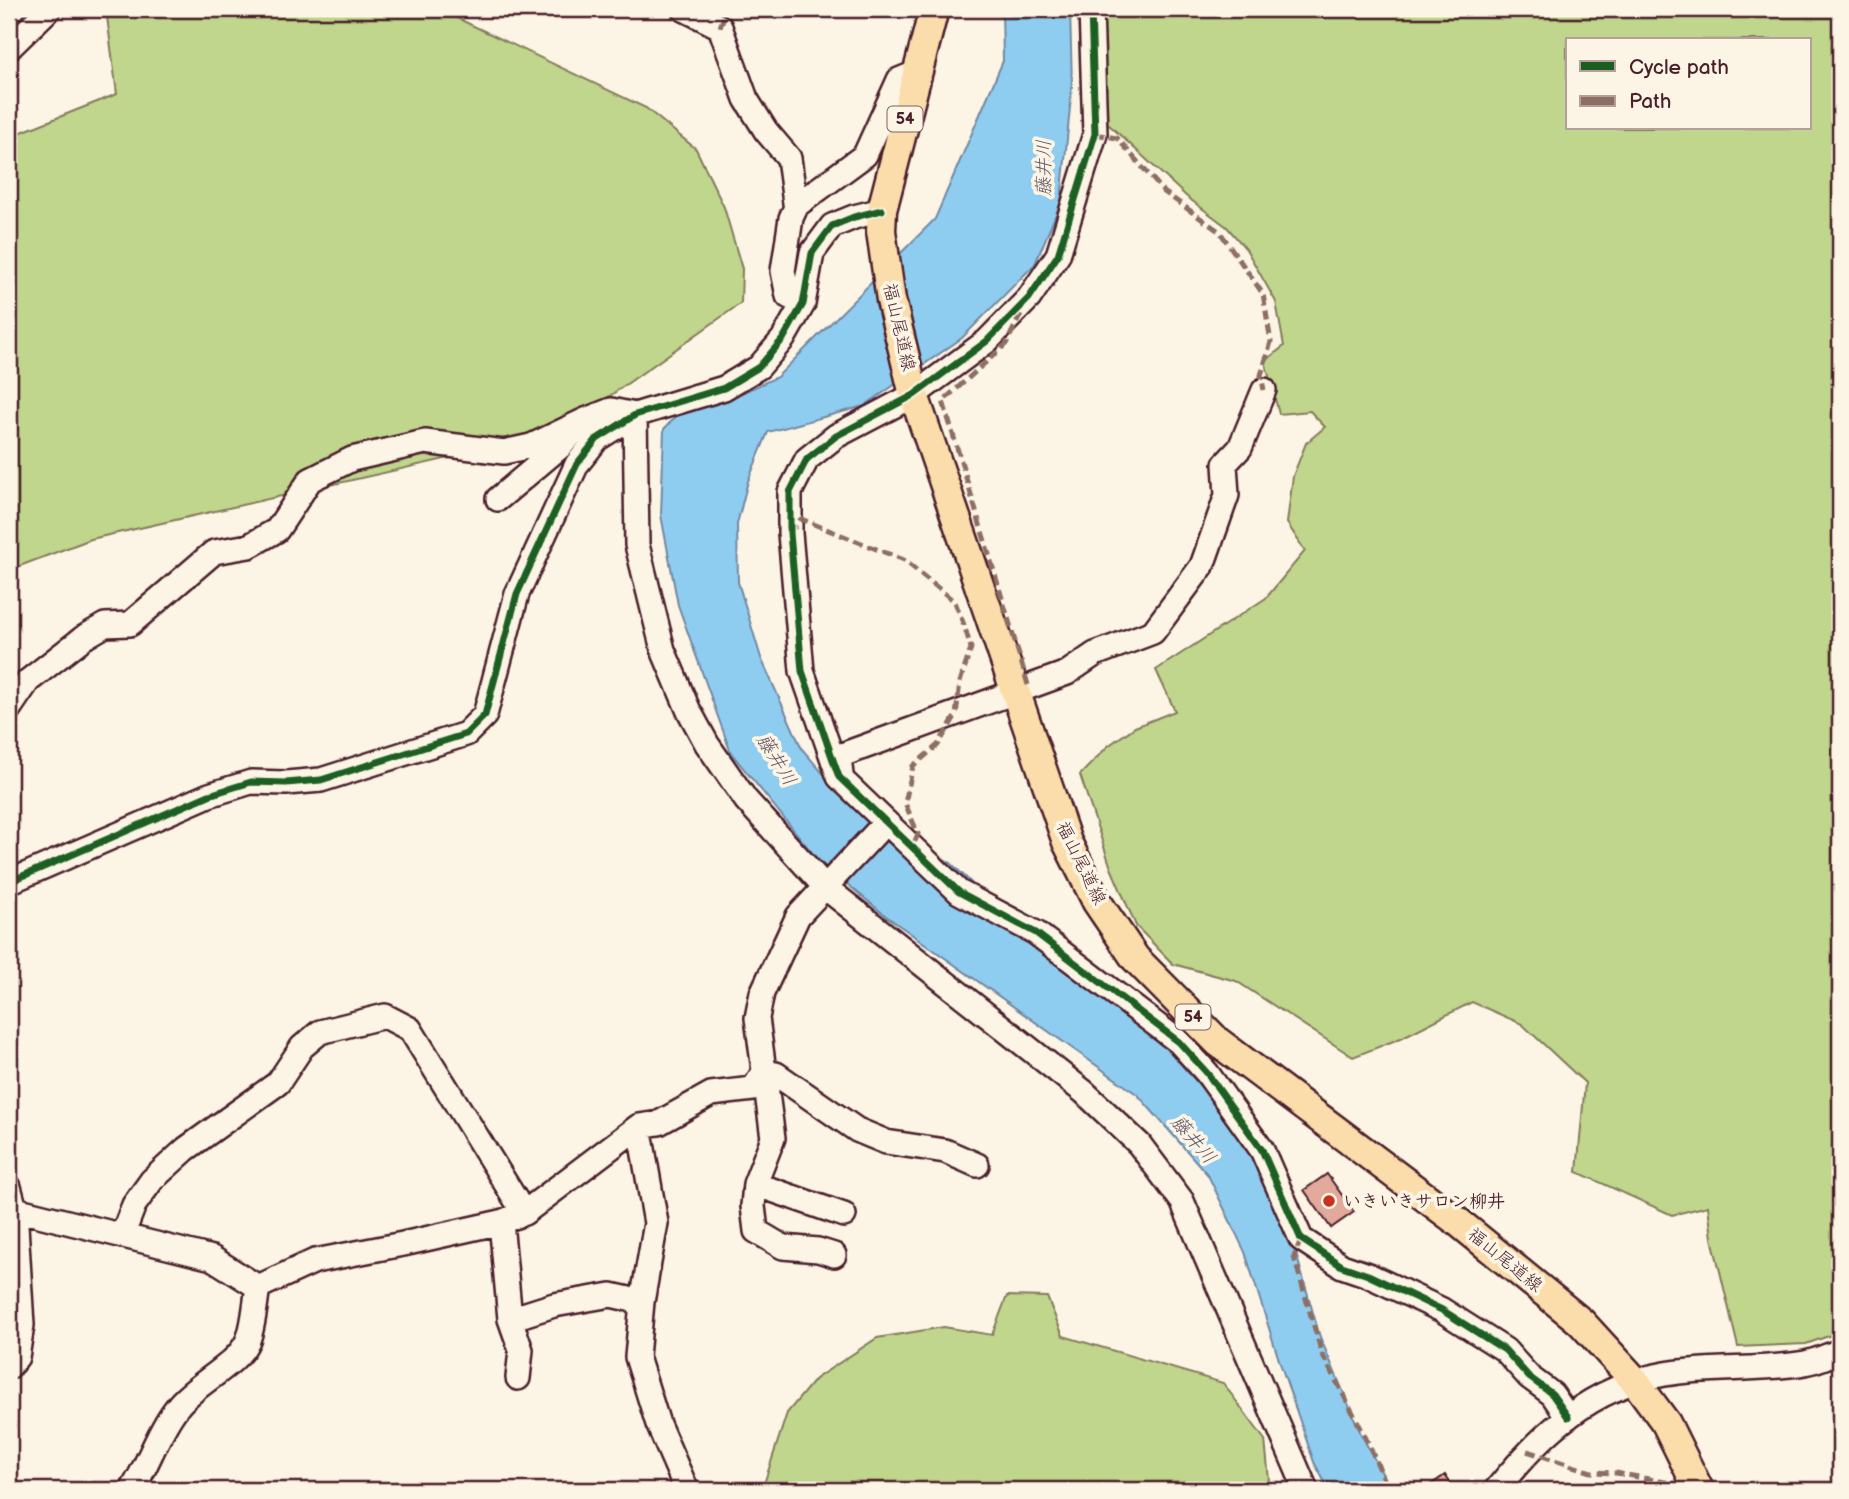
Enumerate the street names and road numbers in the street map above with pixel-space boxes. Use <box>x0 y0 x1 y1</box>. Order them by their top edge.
road number: 54 <box>888 106 922 132</box>
street label: 福山尾道線 <box>879 281 919 373</box>
street label: 福山尾道線 <box>1052 818 1110 908</box>
road number: 54 <box>1176 1004 1210 1030</box>
street label: 福山尾道線 <box>1463 1224 1547 1296</box>

